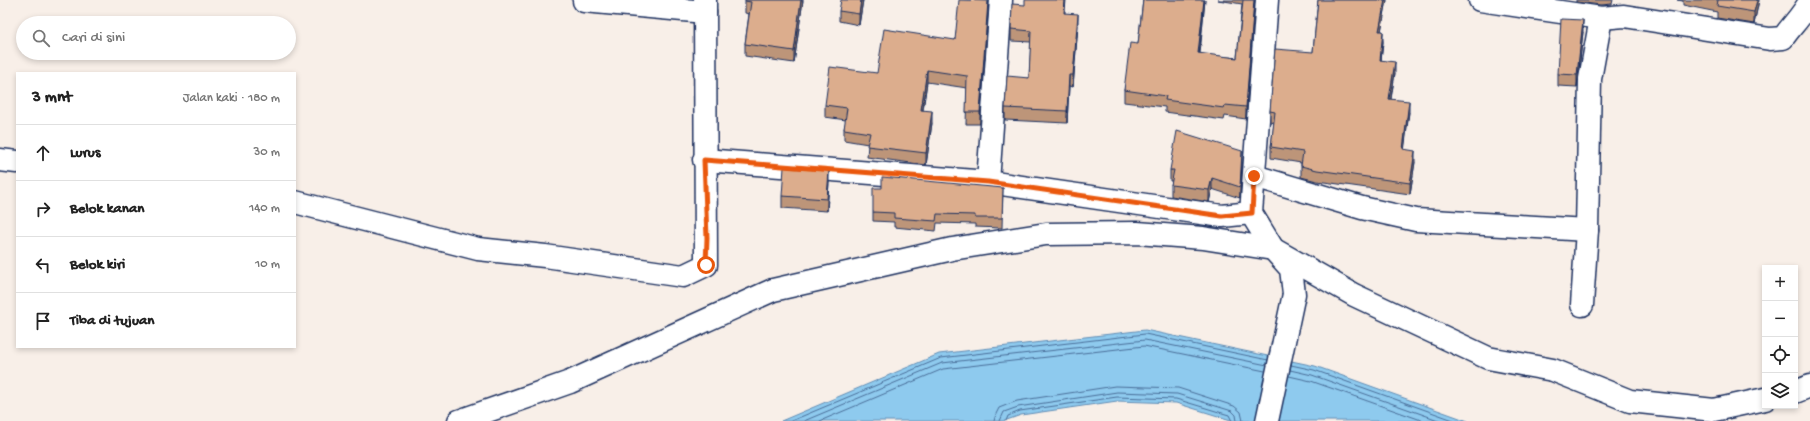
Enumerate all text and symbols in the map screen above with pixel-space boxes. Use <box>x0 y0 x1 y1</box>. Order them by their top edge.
search box <box>16 16 296 60</box>
icon: search <box>30 27 52 49</box>
text: Cari di sini <box>62 29 125 47</box>
text: 3 mnt <box>32 88 72 108</box>
text: Jalan kaki · 180 m <box>183 91 280 106</box>
icon: ahead <box>32 142 54 164</box>
text: Lurus <box>70 144 100 162</box>
text: 30 m <box>254 145 280 160</box>
route end <box>1245 167 1263 185</box>
icon: right <box>32 198 54 220</box>
text: Belok kanan <box>70 200 144 218</box>
text: 140 m <box>249 201 280 216</box>
icon: left <box>32 254 54 276</box>
text: Belok kiri <box>70 256 125 274</box>
route start <box>697 256 715 274</box>
text: 10 m <box>255 257 280 272</box>
map controls <box>1762 265 1798 409</box>
button: + <box>1762 265 1798 301</box>
button: − <box>1762 301 1798 337</box>
icon: arrive <box>32 310 54 332</box>
text: Tiba di tujuan <box>70 312 154 330</box>
button: locate <box>1762 337 1798 373</box>
button: layers <box>1762 373 1798 409</box>

